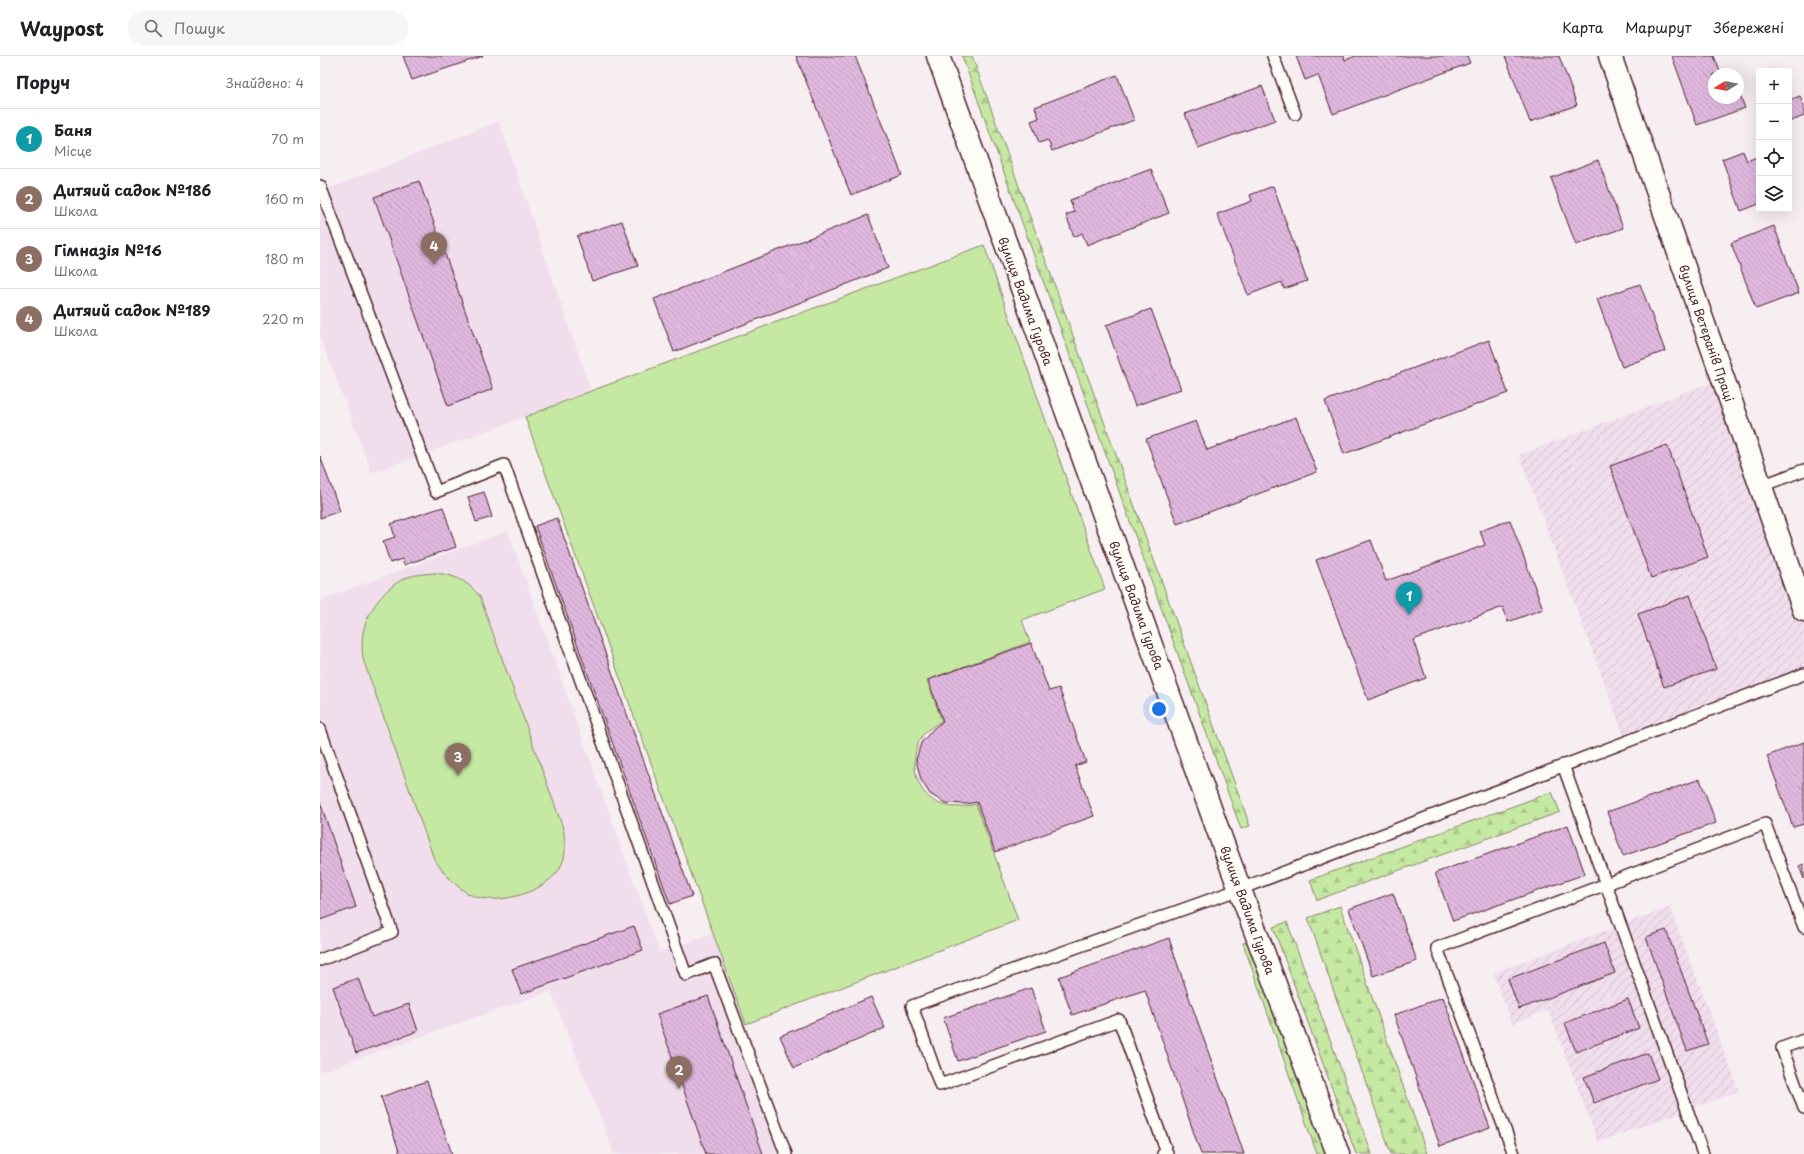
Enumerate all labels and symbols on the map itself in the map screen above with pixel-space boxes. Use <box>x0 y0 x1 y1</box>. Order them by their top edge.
north arrow <box>1708 68 1744 104</box>
pin: 4 <box>421 232 447 265</box>
street label: вулиця Вадима Гурова <box>994 234 1058 368</box>
street label: вулиця Ветеранів Праці <box>1675 262 1739 404</box>
street label: вулиця Вадима Гурова <box>1105 538 1169 672</box>
pin: 1 <box>1396 582 1422 615</box>
your location <box>1149 699 1169 719</box>
pin: 3 <box>445 743 471 776</box>
street label: вулиця Вадима Гурова <box>1216 843 1280 977</box>
pin: 2 <box>666 1056 692 1089</box>

